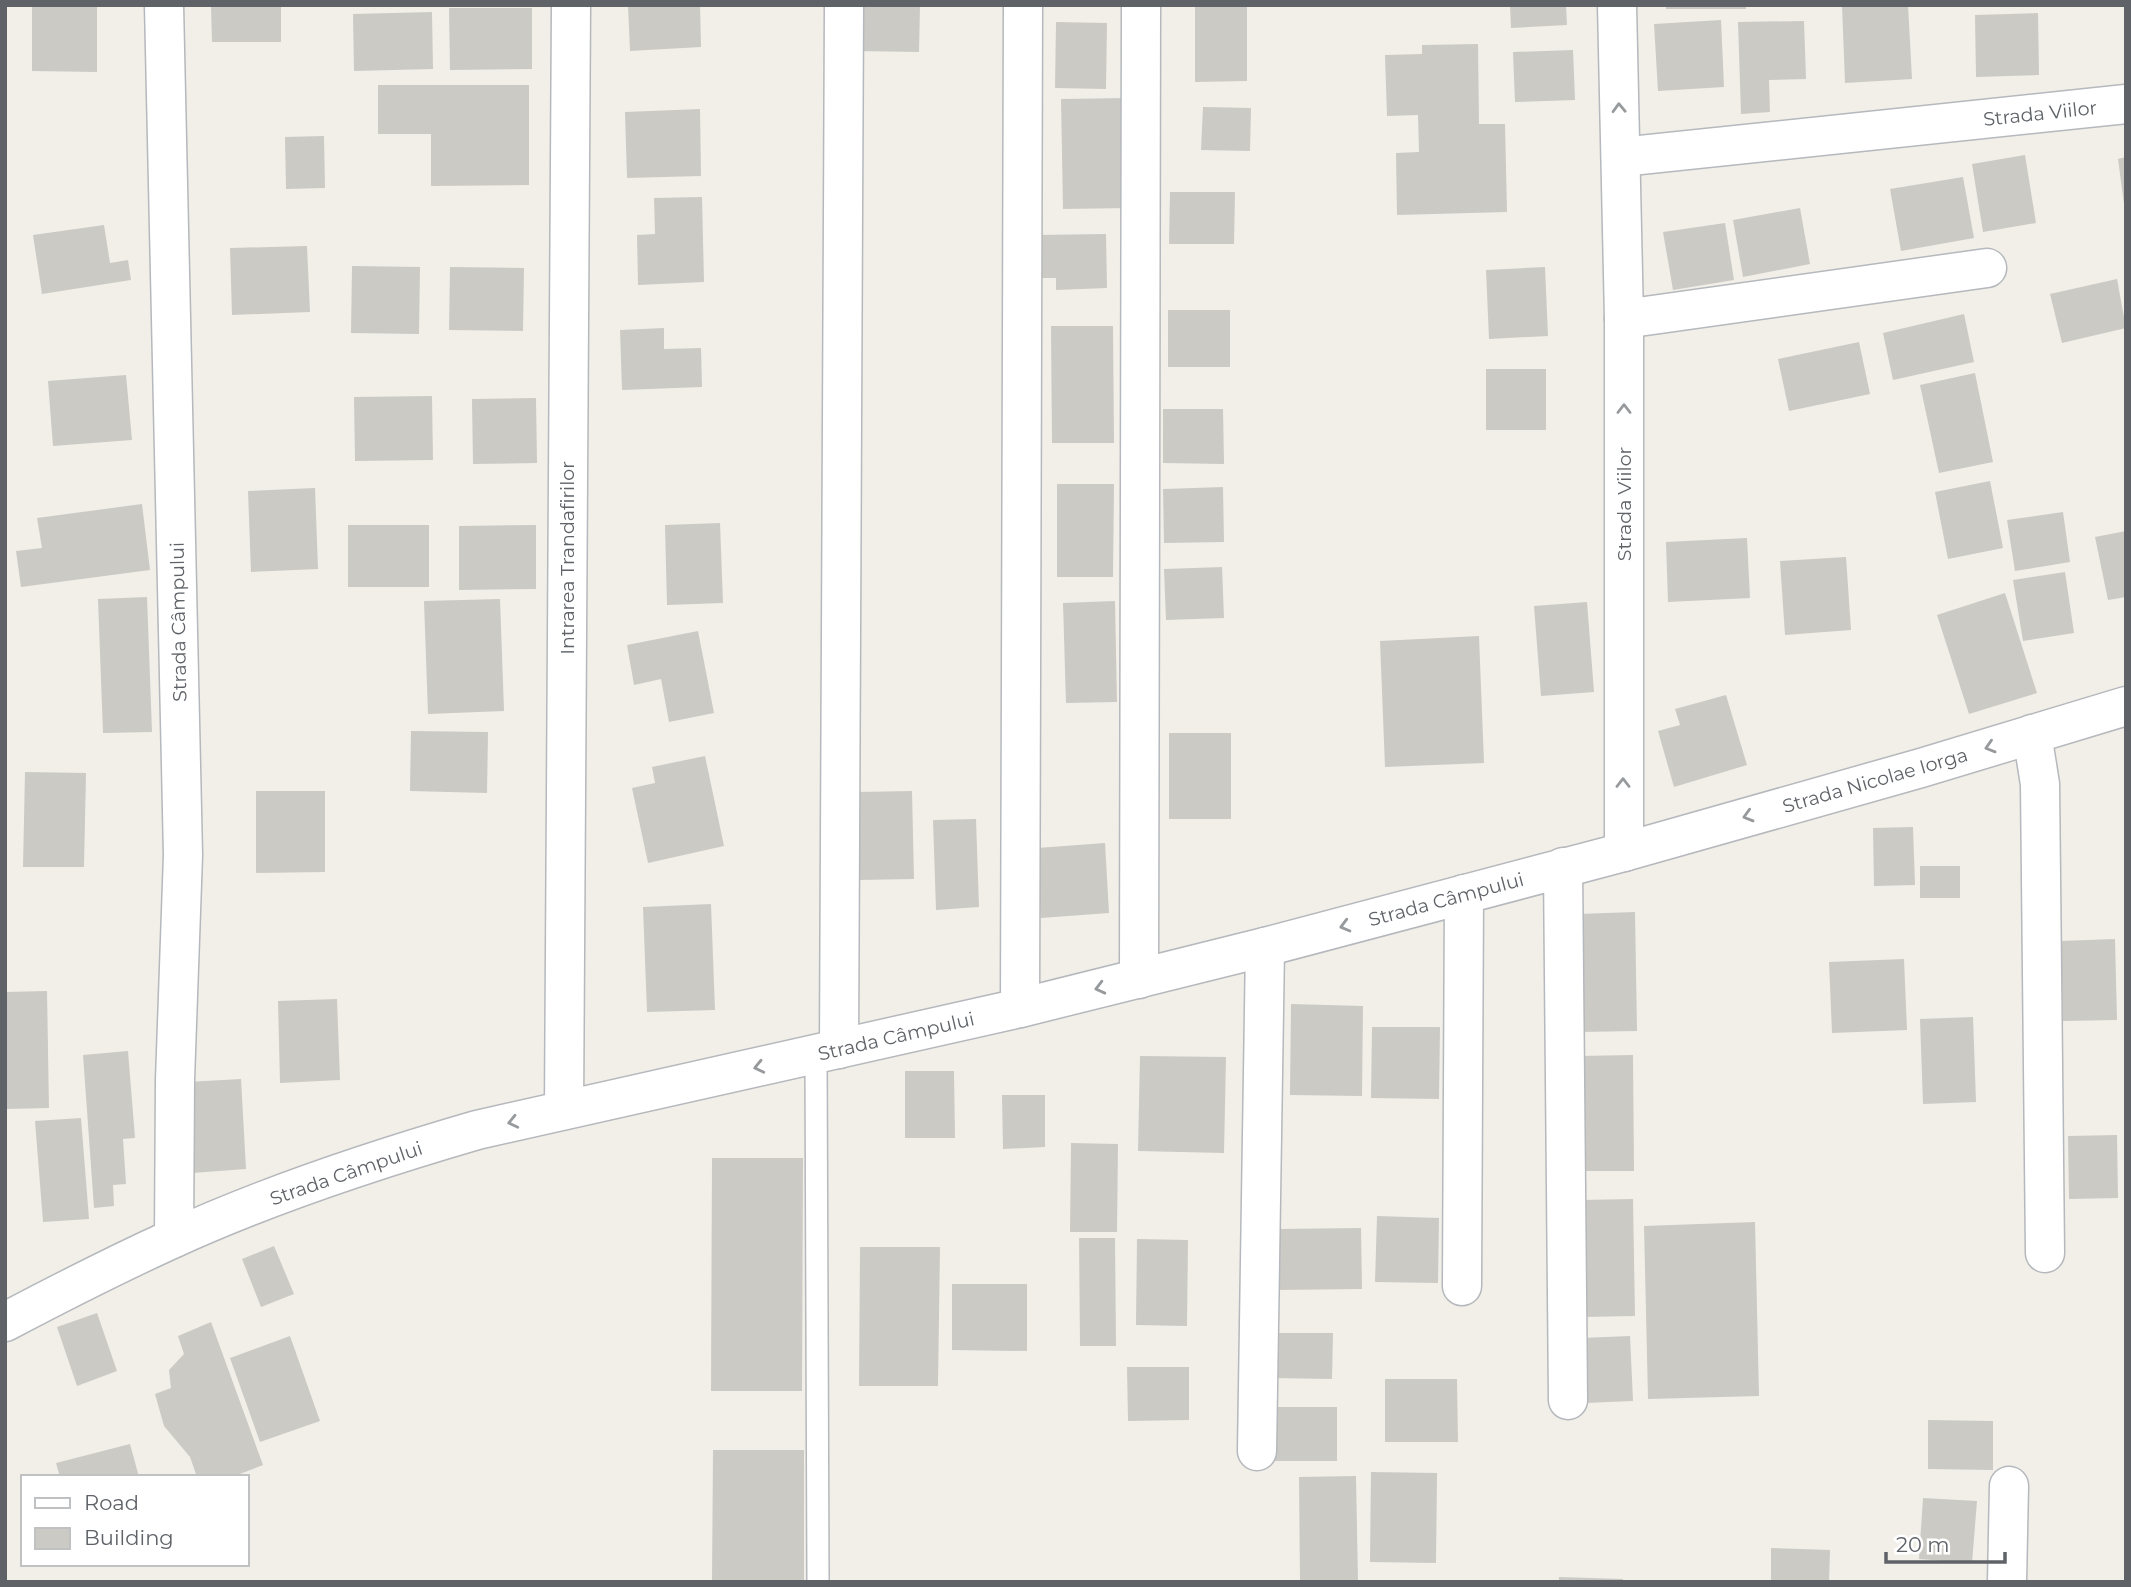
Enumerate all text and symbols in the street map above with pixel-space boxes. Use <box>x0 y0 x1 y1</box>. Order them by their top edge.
street label: Strada Viilor <box>1982 96 2098 131</box>
one-way arrow <box>1612 102 1627 113</box>
one-way arrow <box>1616 403 1632 414</box>
street label: Strada Viilor <box>1613 447 1636 561</box>
street label: Intrarea Trandafirilor <box>556 461 579 655</box>
street label: Strada Câmpului <box>166 542 191 702</box>
one-way arrow <box>1984 738 1996 753</box>
street label: Strada Nicolae Iorga <box>1780 743 1970 818</box>
one-way arrow <box>1615 778 1631 788</box>
one-way arrow <box>1742 808 1754 823</box>
street label: Strada Câmpului <box>1366 868 1526 931</box>
one-way arrow <box>1339 918 1351 932</box>
one-way arrow <box>1094 980 1106 994</box>
street label: Strada Câmpului <box>816 1007 977 1066</box>
one-way arrow <box>753 1059 765 1074</box>
one-way arrow <box>507 1114 519 1128</box>
street label: Strada Câmpului <box>267 1137 425 1210</box>
legend <box>21 1475 248 1566</box>
text: Road <box>84 1490 139 1515</box>
scale bar <box>1886 1520 2005 1564</box>
text: Building <box>84 1525 174 1550</box>
text: 20 m <box>1896 1532 1950 1557</box>

